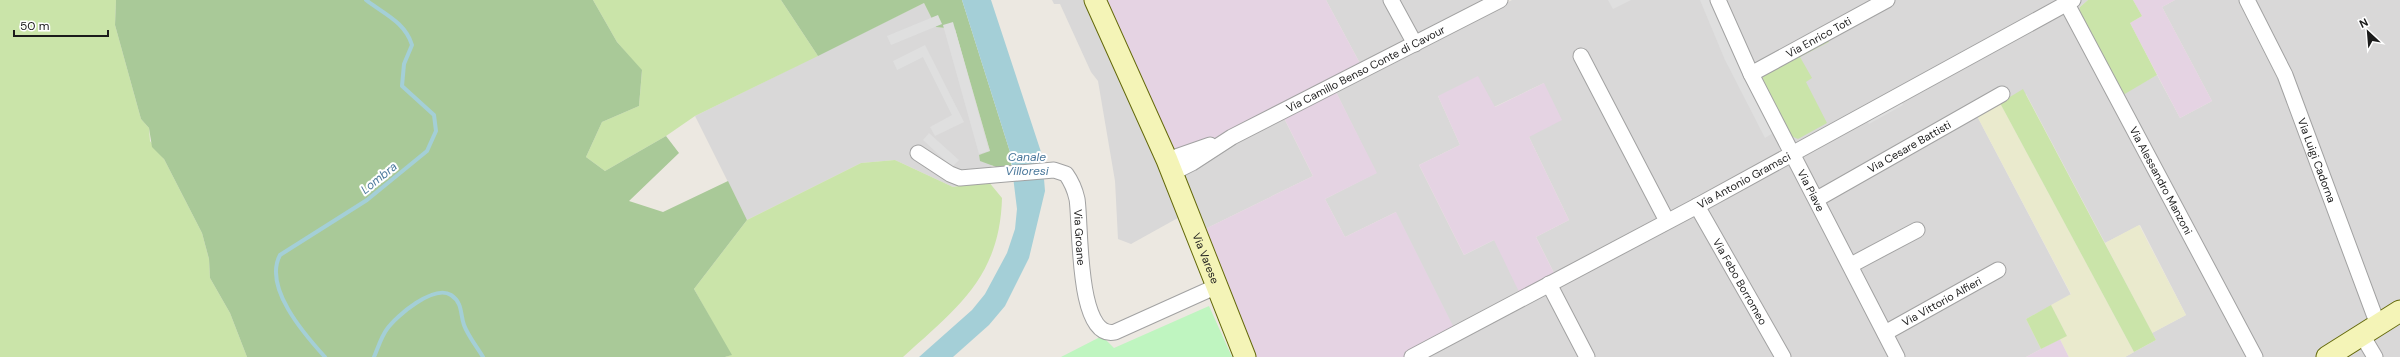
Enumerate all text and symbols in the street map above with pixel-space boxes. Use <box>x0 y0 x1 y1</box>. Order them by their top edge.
scale bar <box>14 12 108 38</box>
north arrow <box>2348 12 2388 52</box>
street label: Via Enrico Toti <box>1783 14 1854 61</box>
text: N <box>2357 15 2370 31</box>
text: 50 m <box>20 18 49 34</box>
street label: Via Camillo Benso Conte di Cavour <box>1284 22 1447 115</box>
street label: Via Luigi Cadorna <box>2295 116 2339 204</box>
street label: Via Cesare Battisti <box>1865 117 1953 176</box>
street label: Via Alessandro Manzoni <box>2126 124 2196 237</box>
water label: Canale Villoresi <box>1005 149 1050 179</box>
street label: Via Antonio Gramsci <box>1695 149 1793 212</box>
water label: Lombra <box>357 158 401 198</box>
street label: Via Piave <box>1794 167 1828 214</box>
street label: Via Groane <box>1071 209 1088 266</box>
street label: Via Varese <box>1189 231 1222 286</box>
street label: Via Febo Borromeo <box>1710 236 1770 327</box>
street label: Via Vittorio Alfieri <box>1899 274 1984 329</box>

